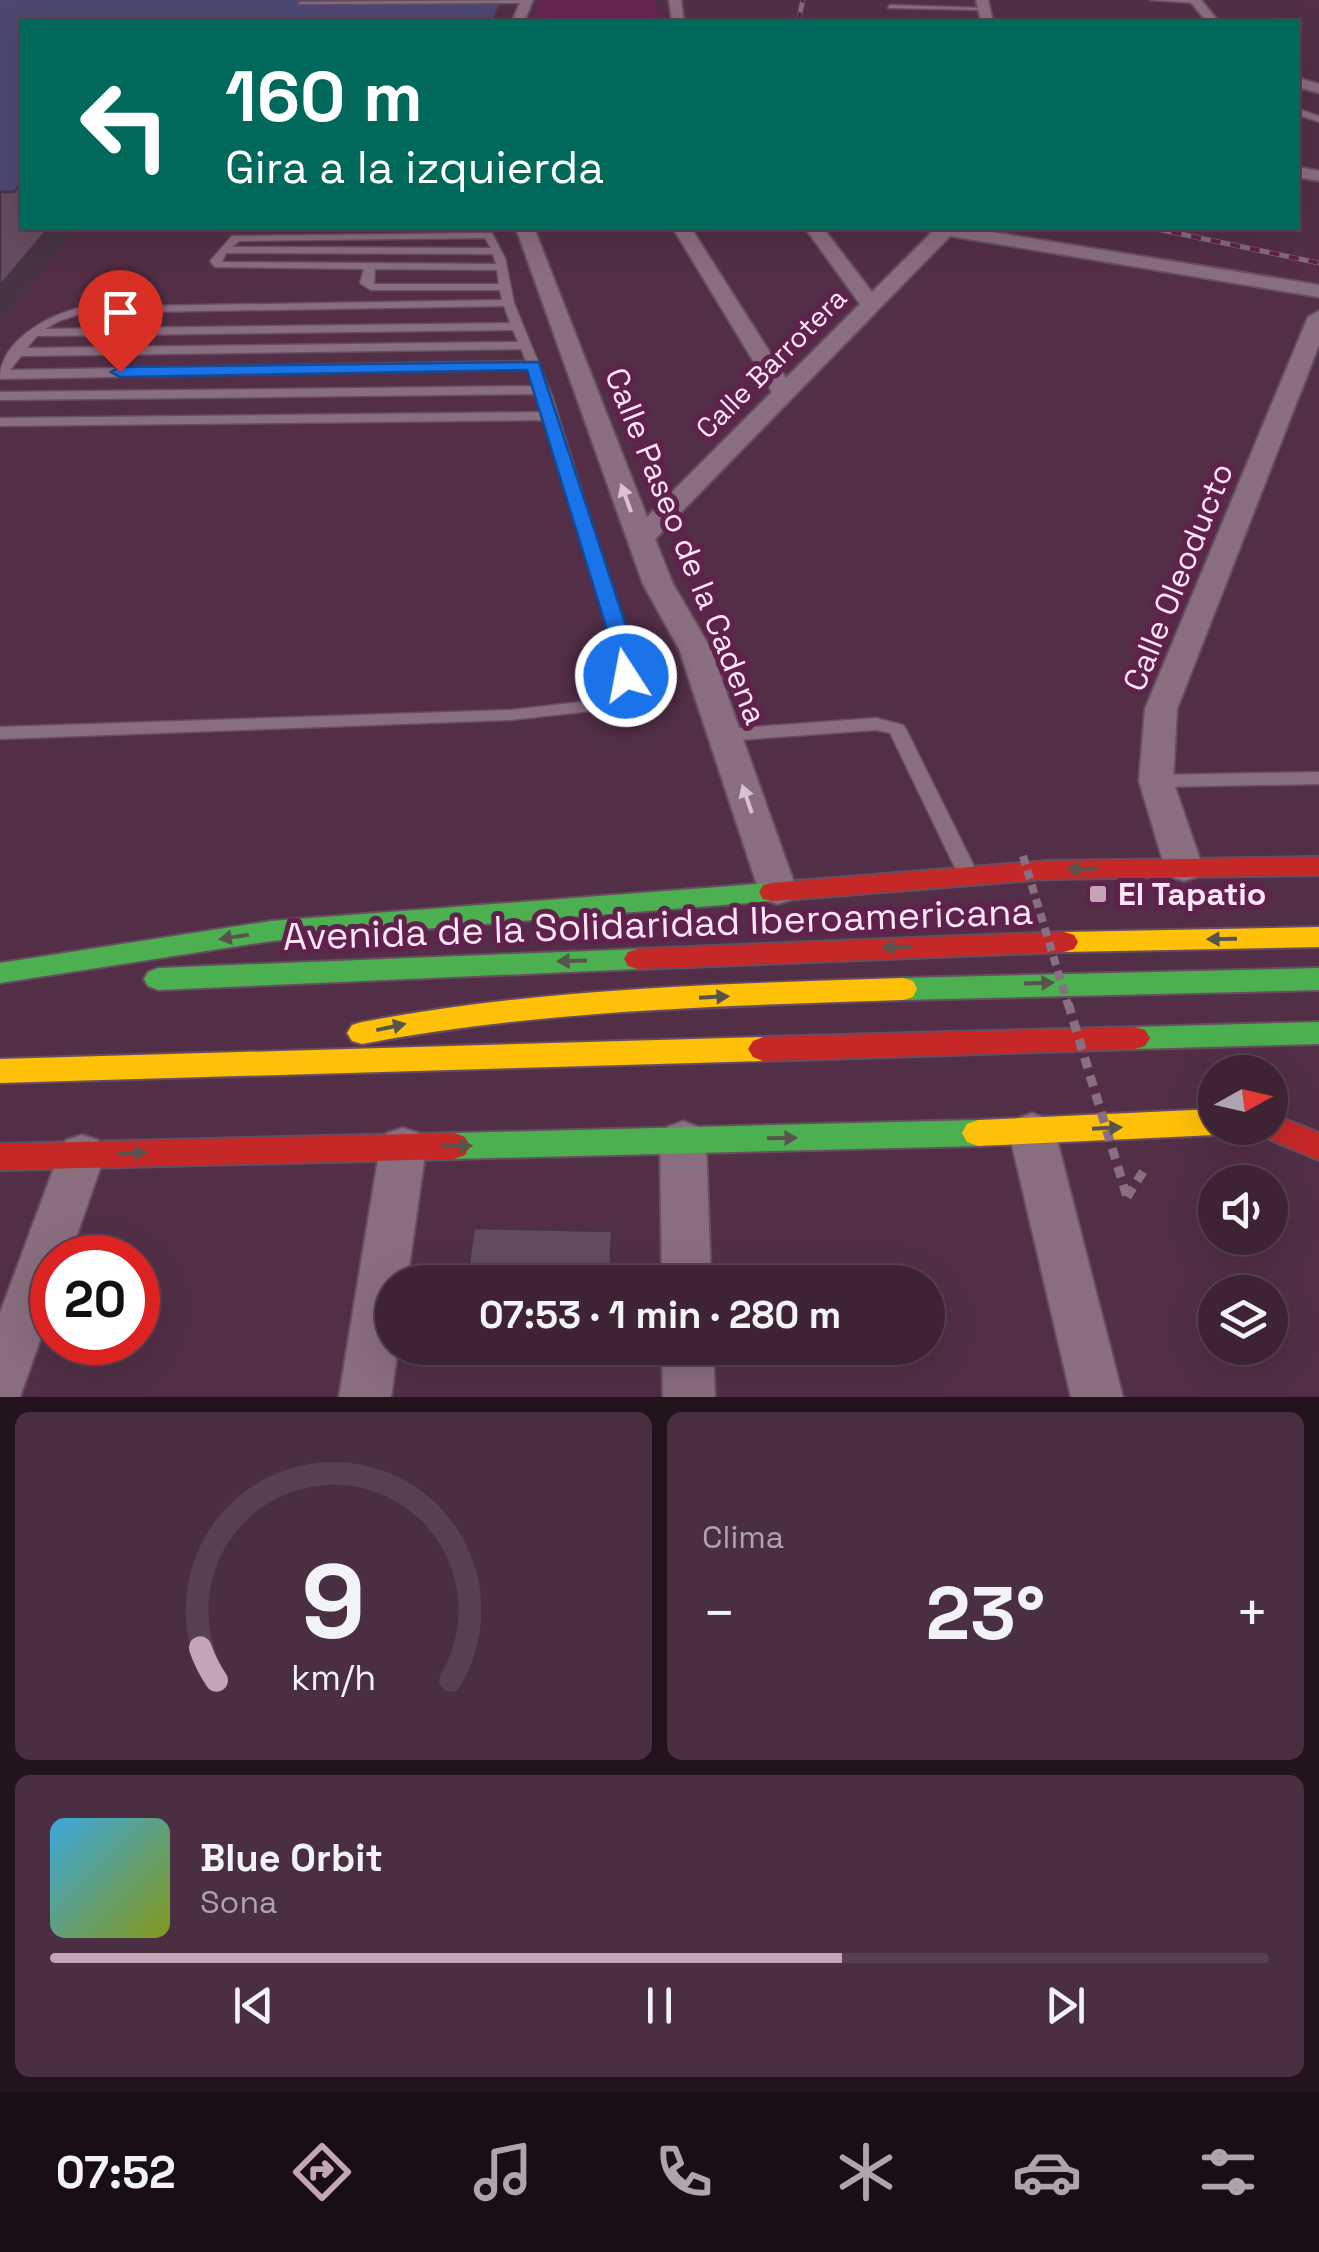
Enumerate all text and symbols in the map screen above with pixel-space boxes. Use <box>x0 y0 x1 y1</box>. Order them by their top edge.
text: 160 m <box>225 52 423 141</box>
icon: left <box>60 60 190 190</box>
text: Gira a la izquierda <box>225 139 604 196</box>
pin <box>78 270 163 373</box>
street label: Calle Barrotera <box>688 280 854 446</box>
icon: arrive <box>93 285 148 340</box>
street label: Calle Paseo de la Cadena <box>596 362 776 730</box>
street label: Calle Oleoducto <box>1114 457 1242 697</box>
one-way arrow <box>618 483 633 513</box>
position arrow <box>574 624 678 728</box>
one-way arrow <box>739 784 754 814</box>
one-way arrow <box>1065 862 1097 878</box>
place label: El Tapatio <box>1118 874 1266 914</box>
marker: El Tapatio <box>1087 883 1109 905</box>
street label: Avenida de la Solidaridad Iberoamericana <box>282 887 1034 961</box>
one-way arrow <box>218 929 250 945</box>
one-way arrow <box>1205 931 1237 947</box>
one-way arrow <box>880 940 912 956</box>
one-way arrow <box>555 954 587 970</box>
one-way arrow <box>1023 975 1055 991</box>
one-way arrow <box>699 989 730 1005</box>
one-way arrow <box>376 1019 407 1035</box>
north arrow <box>1198 1055 1288 1145</box>
map controls <box>1198 1055 1288 1365</box>
one-way arrow <box>1092 1120 1124 1136</box>
one-way arrow <box>767 1129 799 1145</box>
one-way arrow <box>442 1137 474 1153</box>
one-way arrow <box>117 1145 149 1161</box>
button: sound <box>1198 1165 1288 1255</box>
speed limit sign: 20 <box>30 1235 160 1365</box>
button: layers <box>1198 1275 1288 1365</box>
text: 07:53 · 1 min · 280 m <box>479 1291 841 1339</box>
text: Clima <box>702 1517 784 1557</box>
text: 9 <box>301 1536 366 1668</box>
text: 23° <box>926 1565 1045 1661</box>
text: − <box>702 1578 736 1648</box>
text: + <box>1235 1578 1269 1648</box>
text: km/h <box>291 1655 376 1700</box>
text: Blue Orbit <box>200 1834 383 1882</box>
text: Sona <box>200 1882 277 1922</box>
icon: previous <box>226 1978 281 2033</box>
icon: pause <box>632 1978 687 2033</box>
icon: next <box>1038 1978 1093 2033</box>
icon: directions <box>287 2137 357 2207</box>
icon: music <box>468 2137 538 2207</box>
icon: phone <box>649 2137 719 2207</box>
icon: climate <box>831 2137 901 2207</box>
icon: car <box>1012 2137 1082 2207</box>
icon: filters <box>1193 2137 1263 2207</box>
text: 07:52 <box>56 2144 176 2201</box>

